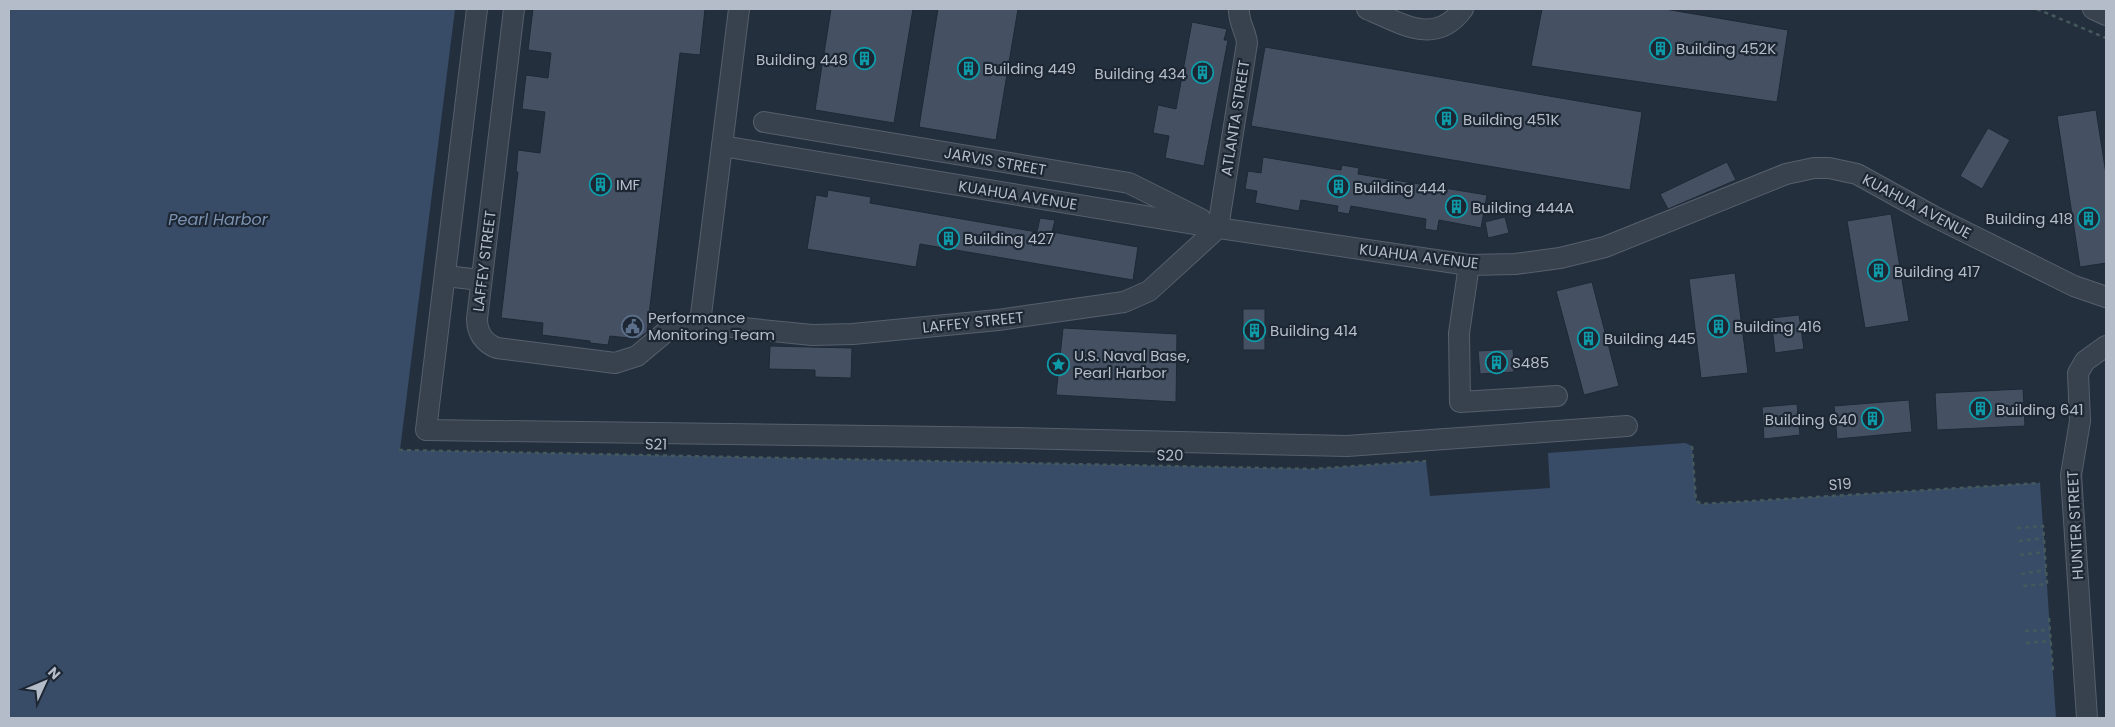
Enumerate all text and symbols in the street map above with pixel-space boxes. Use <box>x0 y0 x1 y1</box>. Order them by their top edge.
building icon: Building 452K <box>1648 36 1672 60</box>
place label: Building 452K <box>1676 38 1776 59</box>
building icon: Building 448 <box>852 47 876 71</box>
place label: Building 448 <box>756 49 848 70</box>
building icon: Building 449 <box>956 56 980 80</box>
place label: Building 449 <box>984 58 1076 79</box>
street label: ATLANTA STREET <box>1215 59 1255 177</box>
building icon: Building 434 <box>1190 61 1214 85</box>
place label: Building 434 <box>1095 63 1186 84</box>
building icon: Building 451K <box>1435 107 1459 131</box>
place label: Building 451K <box>1463 109 1559 130</box>
street label: JARVIS STREET <box>942 142 1048 180</box>
street label: KUAHUA AVENUE <box>1859 169 1975 243</box>
building icon: IMF <box>588 172 612 196</box>
place label: IMF <box>616 174 641 195</box>
street label: KUAHUA AVENUE <box>957 175 1079 215</box>
building icon: Building 444 <box>1326 175 1350 199</box>
place label: Building 444 <box>1354 177 1446 198</box>
building icon: Building 444A <box>1444 195 1468 219</box>
place label: Building 444A <box>1472 197 1574 218</box>
building icon: Building 418 <box>2077 206 2101 230</box>
water label: Pearl Harbor <box>168 208 269 231</box>
place label: Building 418 <box>1986 208 2073 229</box>
street label: LAFFEY STREET <box>467 209 501 313</box>
building icon: Building 427 <box>936 226 960 250</box>
place label: Building 427 <box>964 228 1054 249</box>
street label: KUAHUA AVENUE <box>1358 238 1480 274</box>
building icon: Building 417 <box>1866 259 1890 283</box>
place label: Building 417 <box>1894 261 1980 282</box>
street label: LAFFEY STREET <box>921 306 1025 338</box>
place label: Performance Monitoring Team <box>648 307 775 345</box>
public building icon: Performance Monitoring Team <box>620 314 644 338</box>
building icon: Building 416 <box>1706 314 1730 338</box>
place label: Building 416 <box>1734 316 1822 337</box>
building icon: Building 414 <box>1242 318 1266 342</box>
place label: Building 414 <box>1270 320 1357 341</box>
building icon: Building 445 <box>1576 326 1600 350</box>
place label: Building 445 <box>1604 328 1696 349</box>
place label: U.S. Naval Base, Pearl Harbor <box>1074 345 1190 383</box>
building icon: S485 <box>1484 350 1508 374</box>
place icon: U.S. Naval Base, Pearl Harbor <box>1046 352 1070 376</box>
place label: S485 <box>1512 352 1549 373</box>
building icon: Building 641 <box>1968 397 1992 421</box>
place label: Building 641 <box>1996 399 2084 420</box>
building icon: Building 640 <box>1861 407 1885 431</box>
place label: Building 640 <box>1765 409 1857 430</box>
street label: S21 <box>645 433 667 455</box>
street label: S20 <box>1156 444 1184 466</box>
street label: HUNTER STREET <box>2062 470 2088 580</box>
street label: S19 <box>1828 473 1852 495</box>
north arrow <box>20 657 70 707</box>
text: N <box>44 662 65 684</box>

